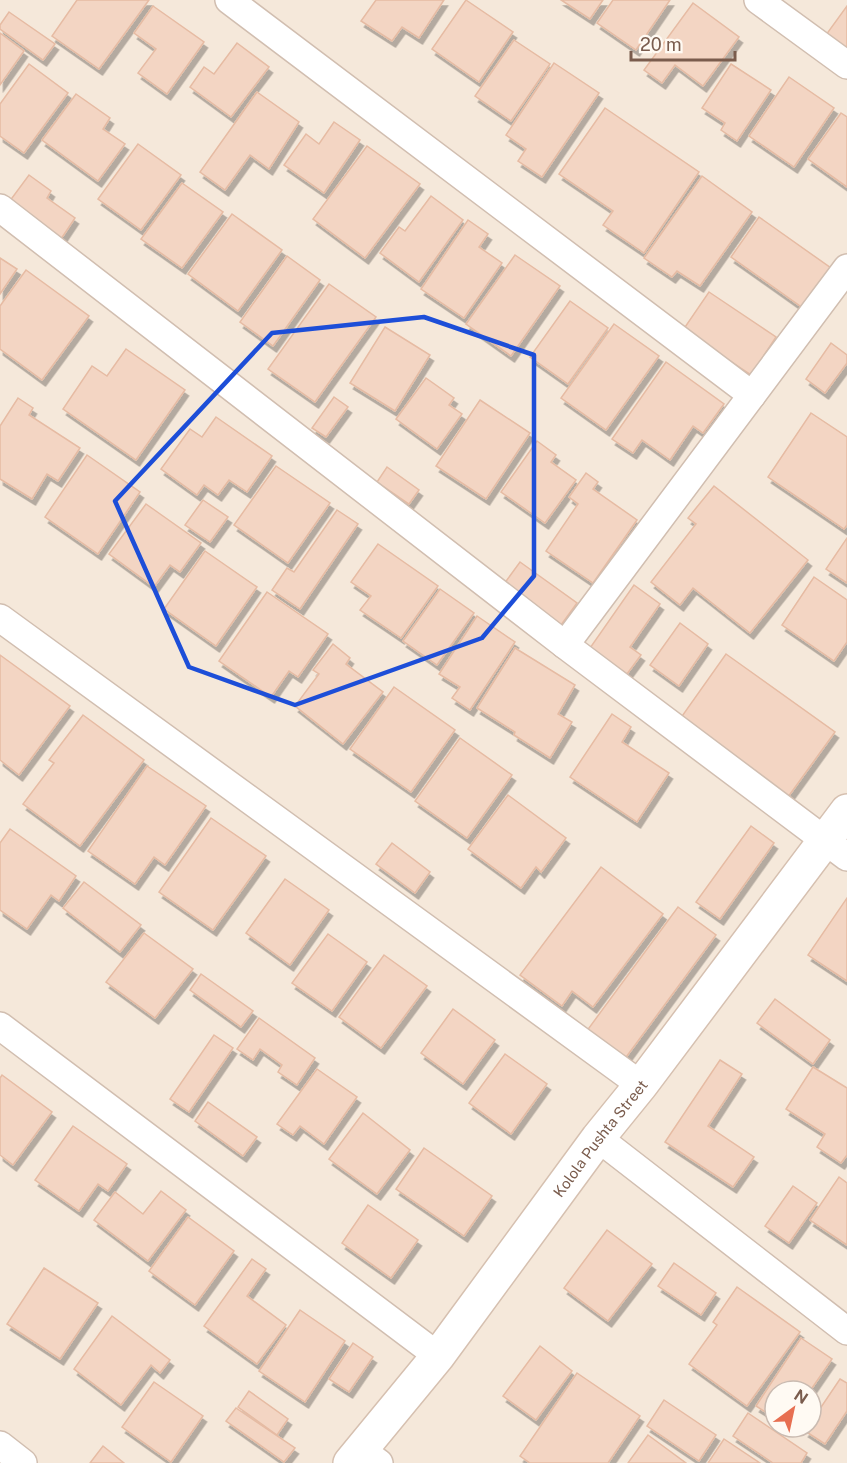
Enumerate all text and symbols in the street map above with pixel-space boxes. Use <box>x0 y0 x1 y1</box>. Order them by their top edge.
scale bar <box>631 24 734 62</box>
text: 20 m <box>640 34 682 55</box>
street label: Kolola Pushta Street <box>549 1076 651 1200</box>
north arrow <box>763 1379 823 1439</box>
text: N <box>790 1385 811 1408</box>

